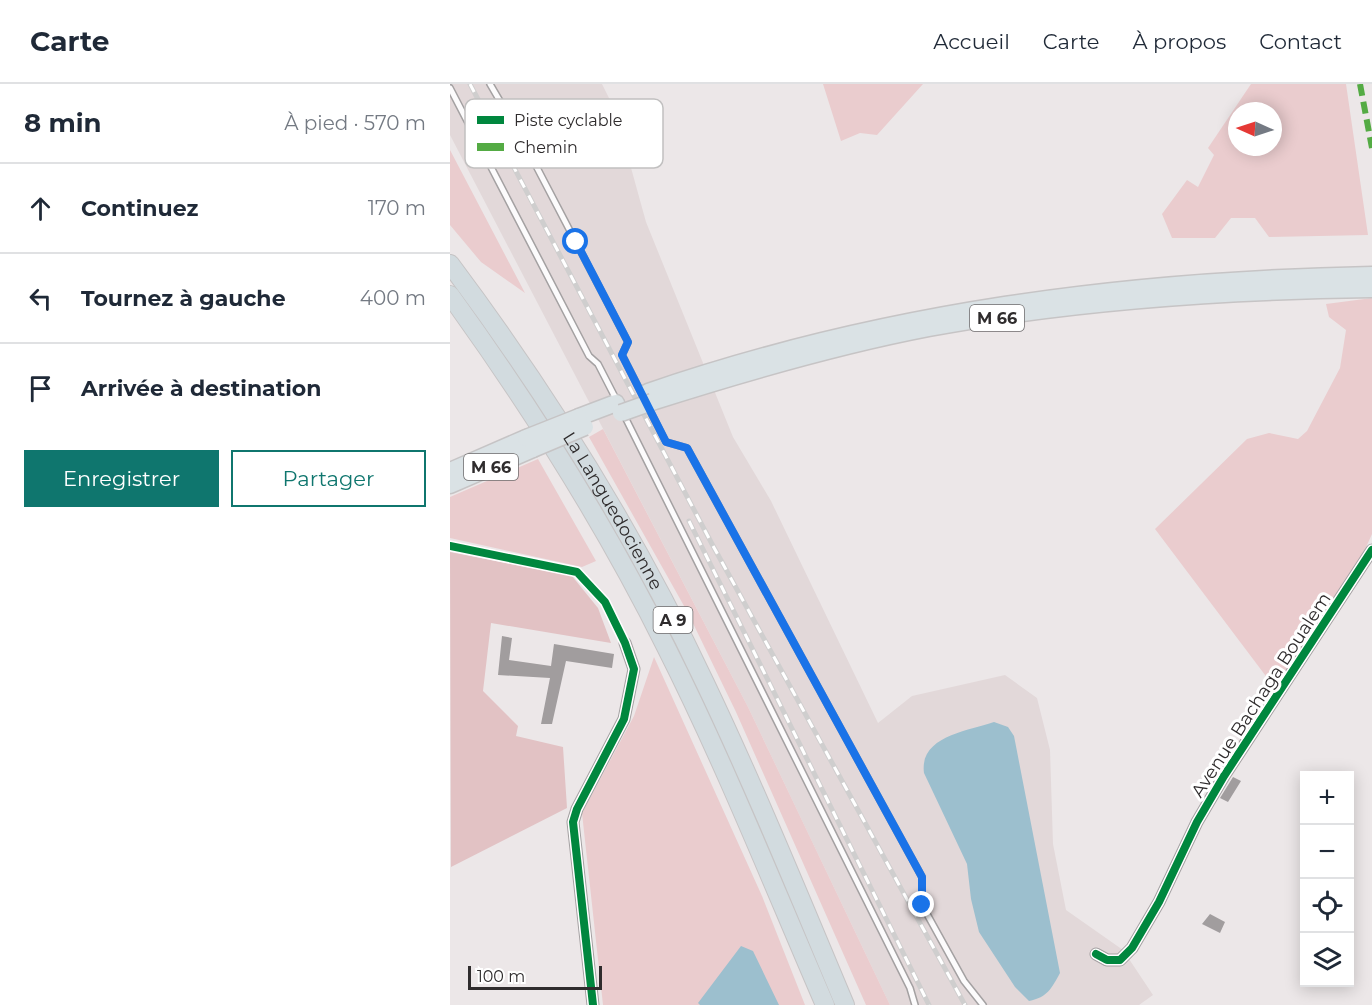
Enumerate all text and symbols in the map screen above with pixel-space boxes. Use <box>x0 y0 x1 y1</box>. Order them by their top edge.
text: Carte <box>30 24 109 58</box>
text: Accueil <box>933 29 1010 54</box>
text: Carte <box>1043 29 1099 54</box>
text: À propos <box>1132 29 1226 54</box>
text: Contact <box>1259 29 1342 54</box>
legend <box>465 99 663 168</box>
north arrow <box>1228 102 1282 156</box>
text: 8 min <box>24 107 102 139</box>
text: À pied · 570 m <box>284 111 426 135</box>
text: Piste cyclable <box>514 111 622 130</box>
text: Chemin <box>514 138 578 157</box>
icon: ahead <box>24 192 57 225</box>
text: Continuez <box>81 195 198 222</box>
text: 170 m <box>368 196 426 220</box>
route start <box>562 228 588 254</box>
icon: left <box>24 282 57 315</box>
text: Tournez à gauche <box>81 285 286 312</box>
text: 400 m <box>360 286 426 310</box>
road number: M 66 <box>970 305 1024 331</box>
icon: arrive <box>24 372 57 405</box>
text: Arrivée à destination <box>81 375 321 402</box>
street label: La Languedocienne <box>558 428 667 594</box>
button: Enregistrer <box>24 450 219 507</box>
button: Partager <box>231 450 426 507</box>
road number: M 66 <box>464 454 518 480</box>
street label: Avenue Bachaga Boualem <box>1187 589 1335 801</box>
road number: A 9 <box>654 607 692 633</box>
map controls <box>1300 771 1354 987</box>
button: + <box>1300 771 1354 825</box>
button: − <box>1300 825 1354 879</box>
button: locate <box>1300 879 1354 933</box>
route end <box>908 891 934 917</box>
button: layers <box>1300 933 1354 987</box>
scale bar <box>468 963 602 990</box>
text: 100 m <box>477 967 525 986</box>

